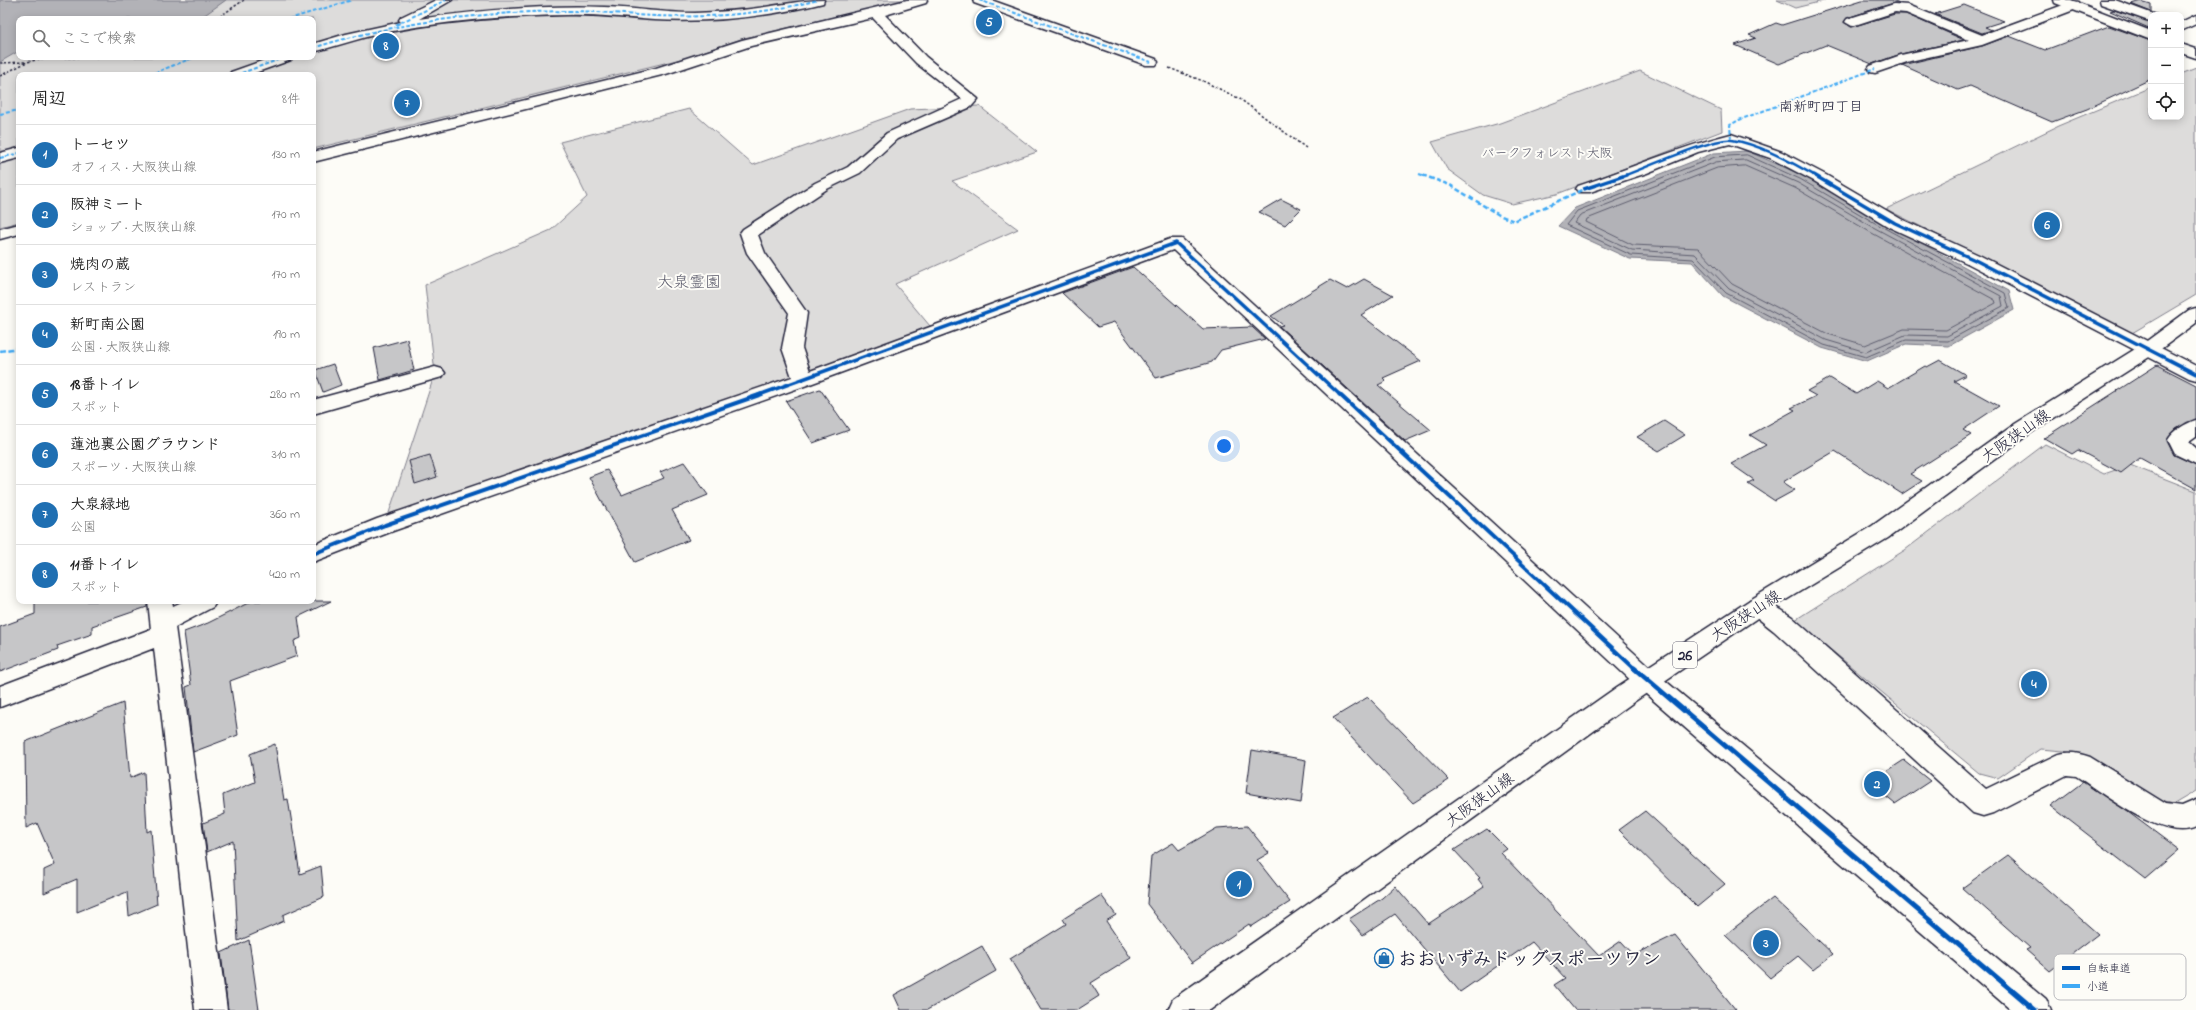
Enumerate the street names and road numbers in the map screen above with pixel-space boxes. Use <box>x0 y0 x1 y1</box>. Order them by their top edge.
street label: 大阪狭山線 <box>1976 404 2056 469</box>
street label: 大阪狭山線 <box>1706 585 1786 649</box>
road number: 26 <box>1673 642 1697 668</box>
street label: 大阪狭山線 <box>1441 767 1520 834</box>

